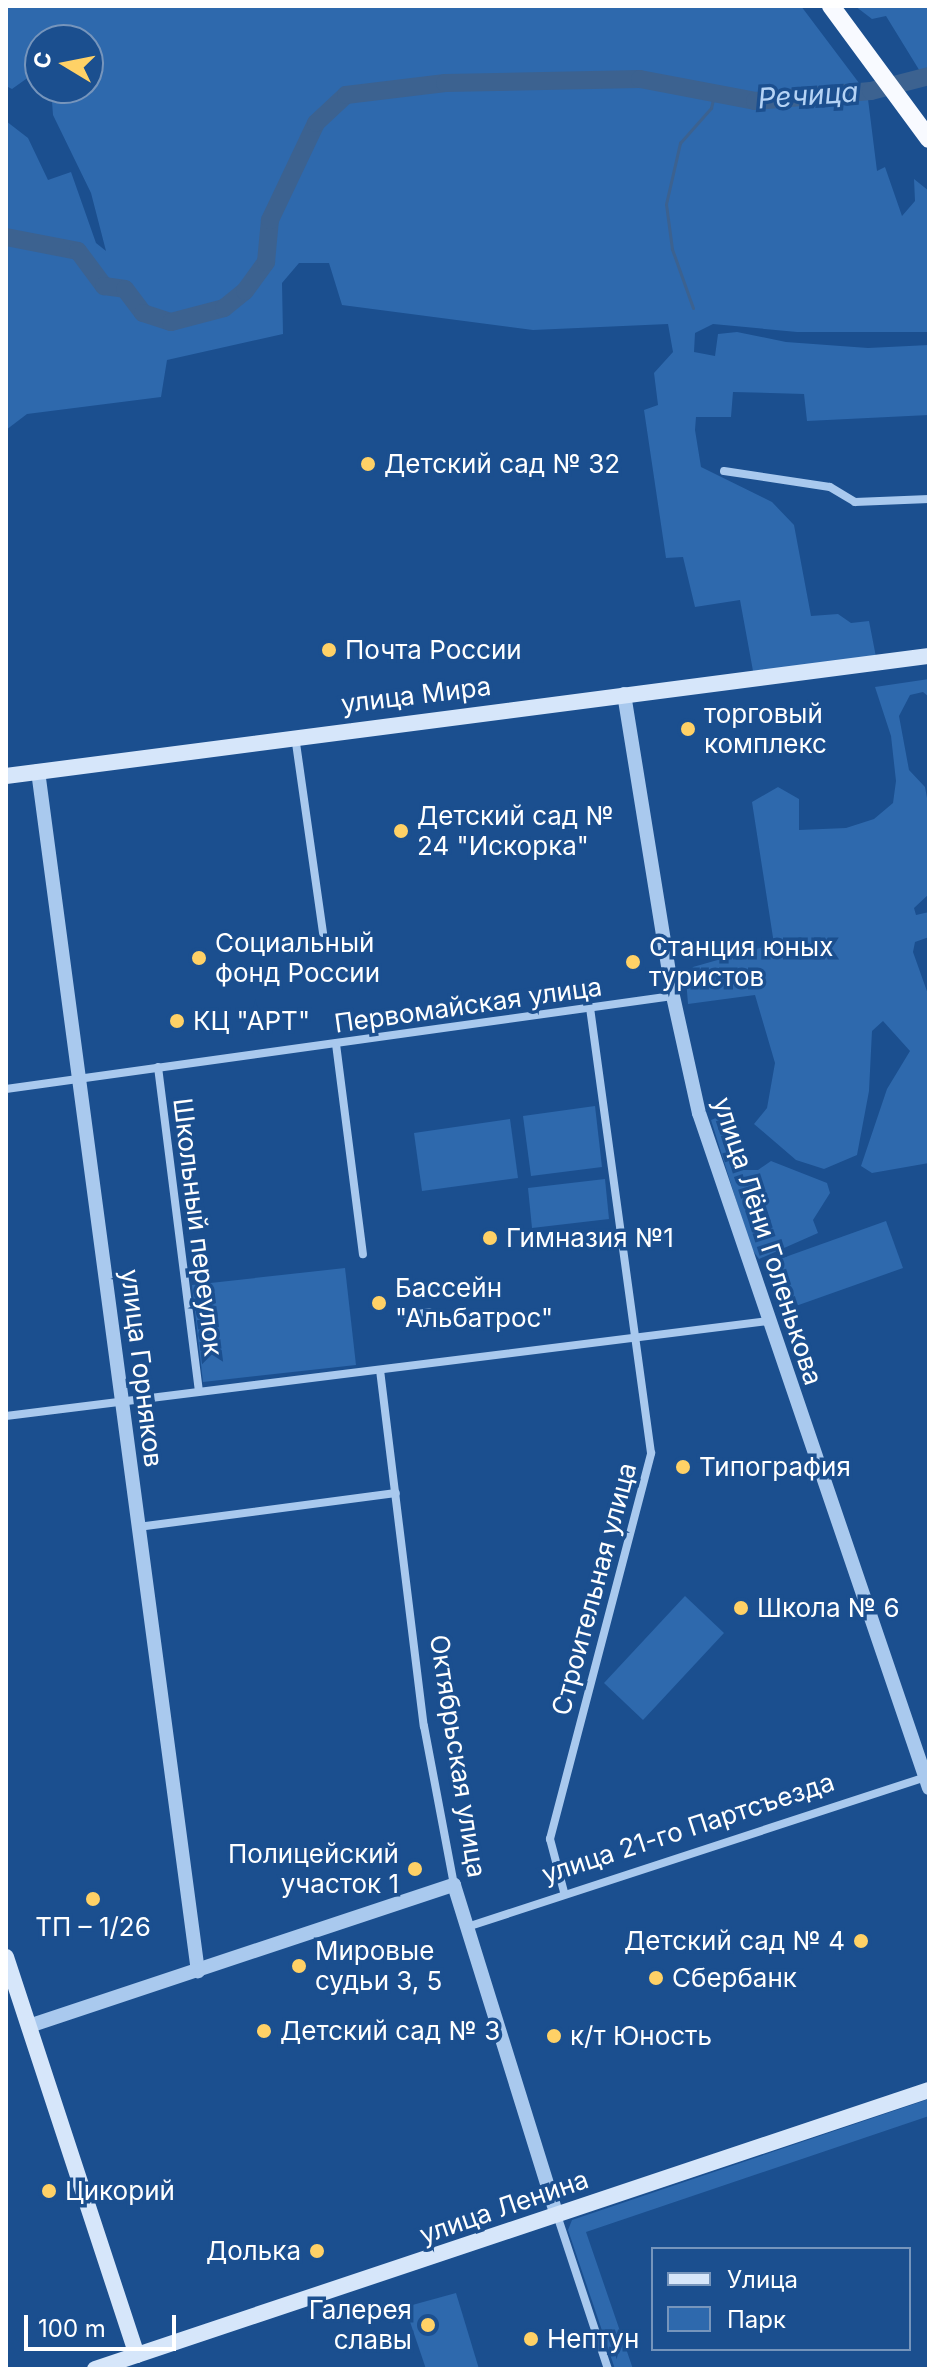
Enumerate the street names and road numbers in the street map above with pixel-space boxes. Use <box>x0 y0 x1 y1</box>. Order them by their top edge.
street label: улица Мира <box>339 670 493 720</box>
street label: Первомайская улица <box>332 971 604 1039</box>
street label: улица Лёни Голенькова <box>707 1093 829 1389</box>
street label: Школьный переулок <box>167 1096 229 1358</box>
street label: улица Горняков <box>114 1267 170 1469</box>
street label: Строительная улица <box>545 1459 643 1719</box>
street label: Октябрьская улица <box>423 1632 493 1880</box>
street label: улица 21-го Партсъезда <box>538 1766 838 1890</box>
street label: улица Ленина <box>415 2164 593 2250</box>

